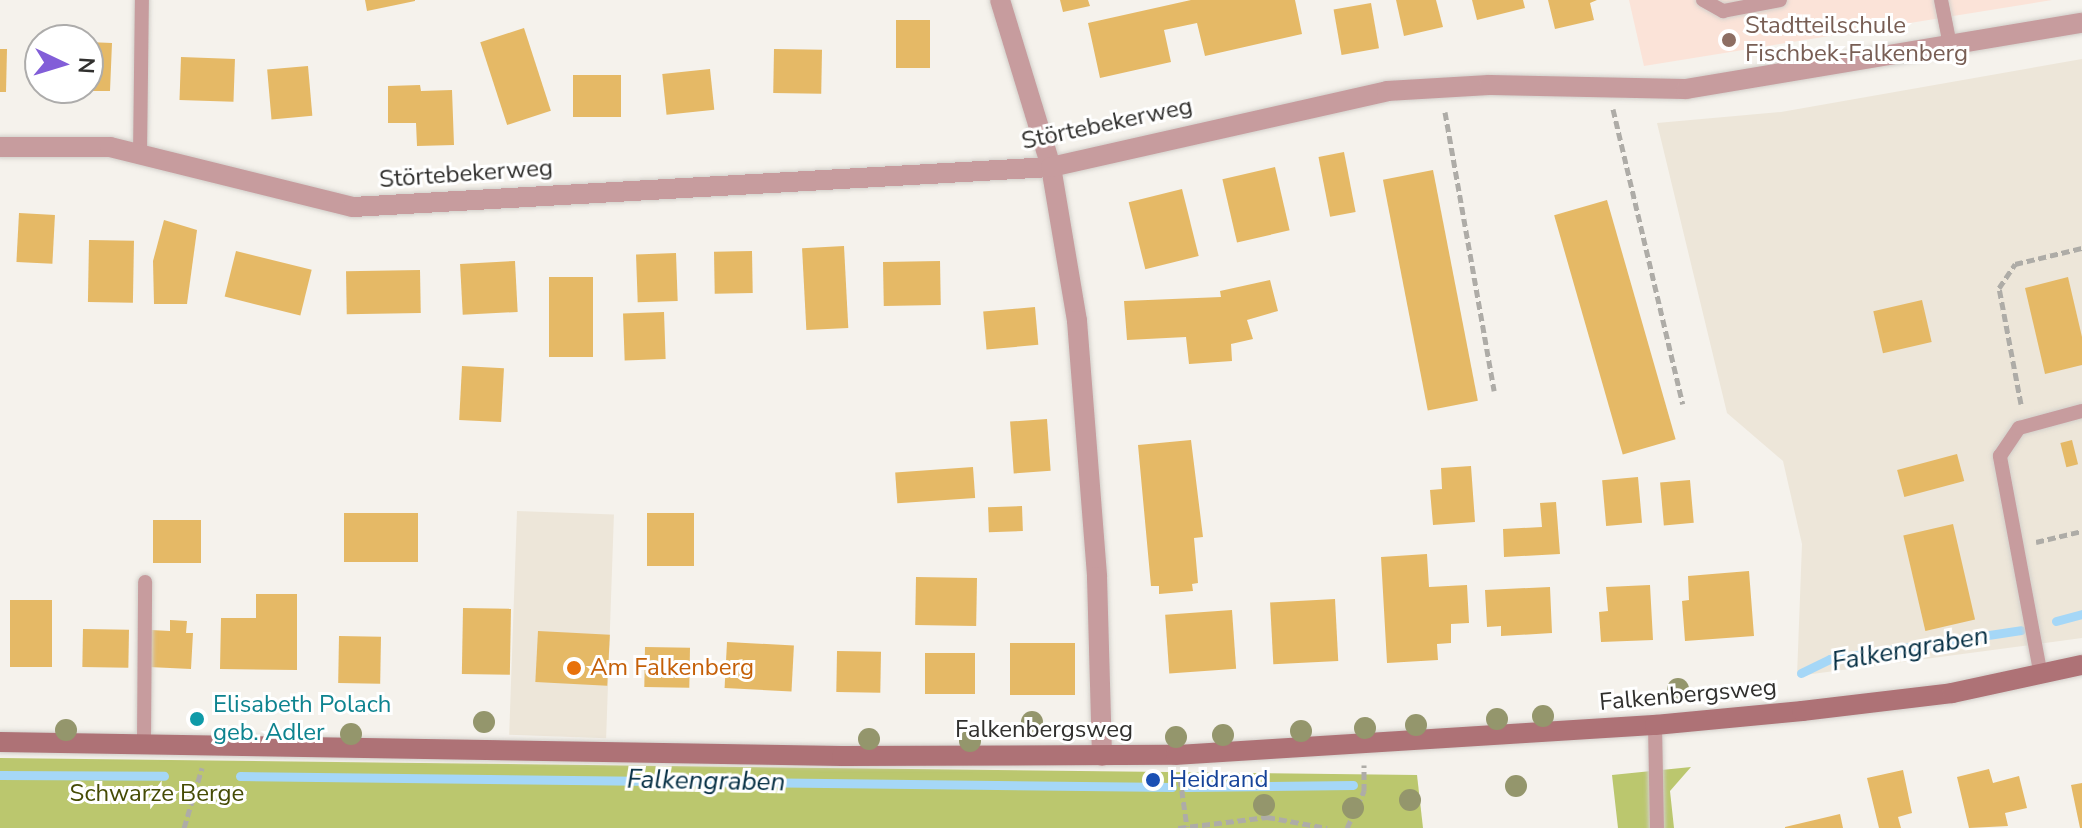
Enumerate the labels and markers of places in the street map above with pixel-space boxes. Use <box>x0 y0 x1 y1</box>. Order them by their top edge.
place label: Stadtteilschule Fischbek-Falkenberg <box>1745 12 1968 68</box>
marker: Stadtteilschule Fischbek-Falkenberg <box>1720 31 1738 49</box>
place label: Am Falkenberg <box>590 654 754 682</box>
marker: Am Falkenberg <box>565 659 583 677</box>
place label: Elisabeth Polach geb. Adler <box>213 691 391 747</box>
marker: Elisabeth Polach geb. Adler <box>188 710 206 728</box>
place label: Heidrand <box>1169 766 1268 794</box>
marker: Heidrand <box>1144 771 1162 789</box>

